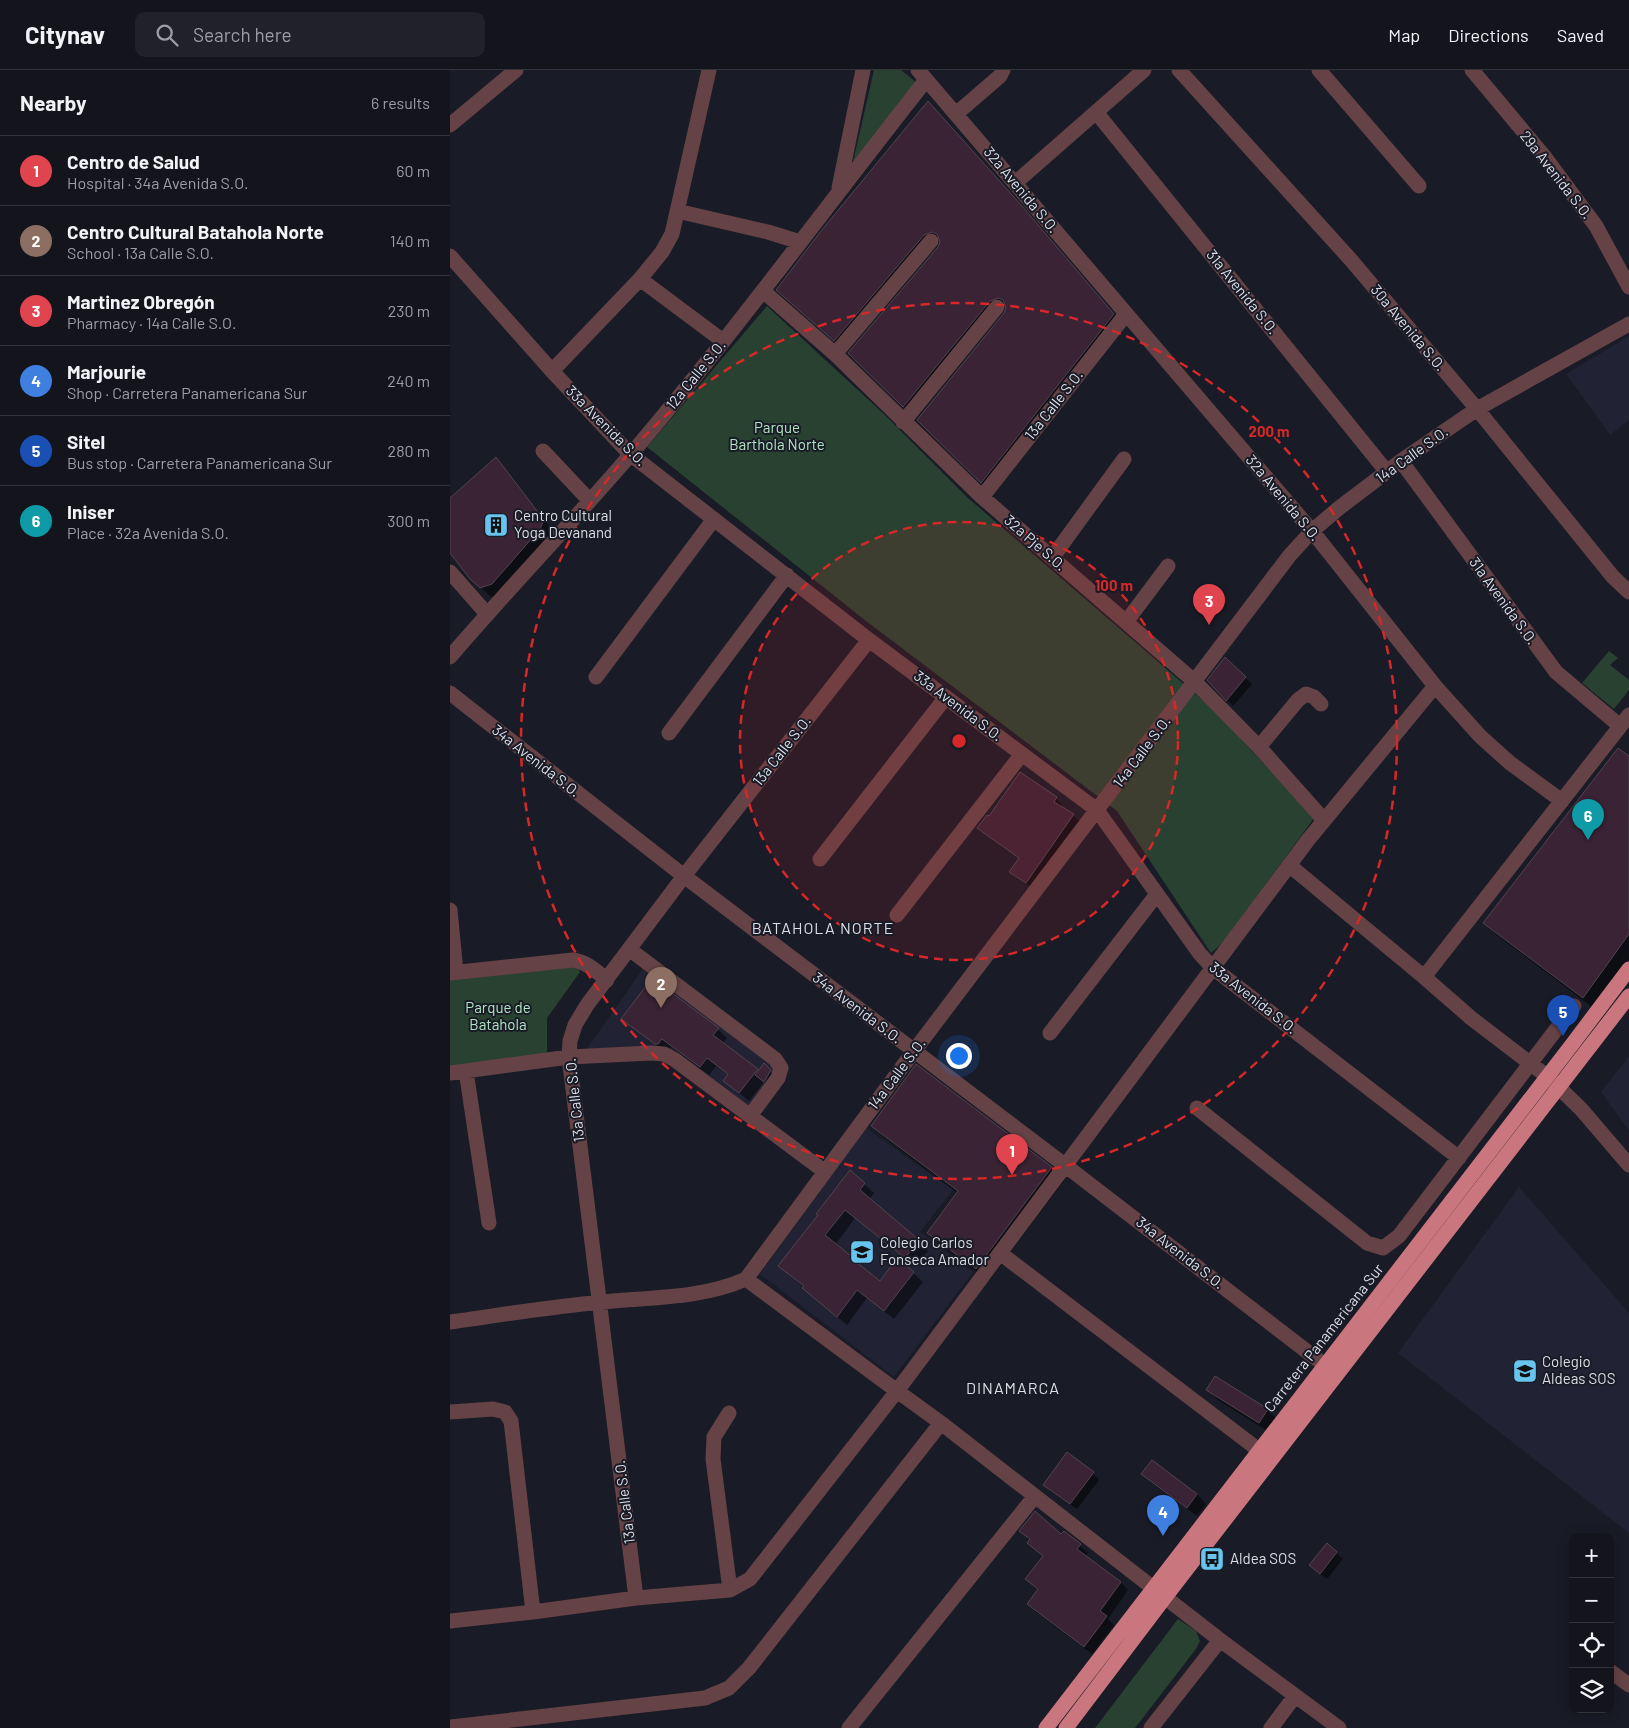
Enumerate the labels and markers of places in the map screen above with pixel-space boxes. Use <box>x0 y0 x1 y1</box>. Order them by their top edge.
place label: Centro Cultural Yoga Devanand <box>514 506 612 541</box>
building icon: Centro Cultural Yoga Devanand <box>483 512 509 538</box>
pin: 3 <box>1193 584 1225 625</box>
centre of rings <box>950 732 968 750</box>
pin: 6 <box>1572 799 1604 840</box>
pin: 2 <box>645 967 677 1008</box>
pin: 5 <box>1547 995 1579 1036</box>
pin: 1 <box>996 1134 1028 1175</box>
place label: Colegio Carlos Fonseca Amador <box>880 1233 989 1268</box>
school or university icon: Colegio Carlos Fonseca Amador <box>849 1239 875 1265</box>
place label: Colegio Aldeas SOS <box>1542 1352 1615 1387</box>
school or university icon: Colegio Aldeas SOS <box>1512 1358 1538 1384</box>
pin: 4 <box>1147 1495 1179 1536</box>
bus stop icon: Aldea SOS <box>1199 1546 1225 1572</box>
place label: Aldea SOS <box>1230 1549 1296 1567</box>

